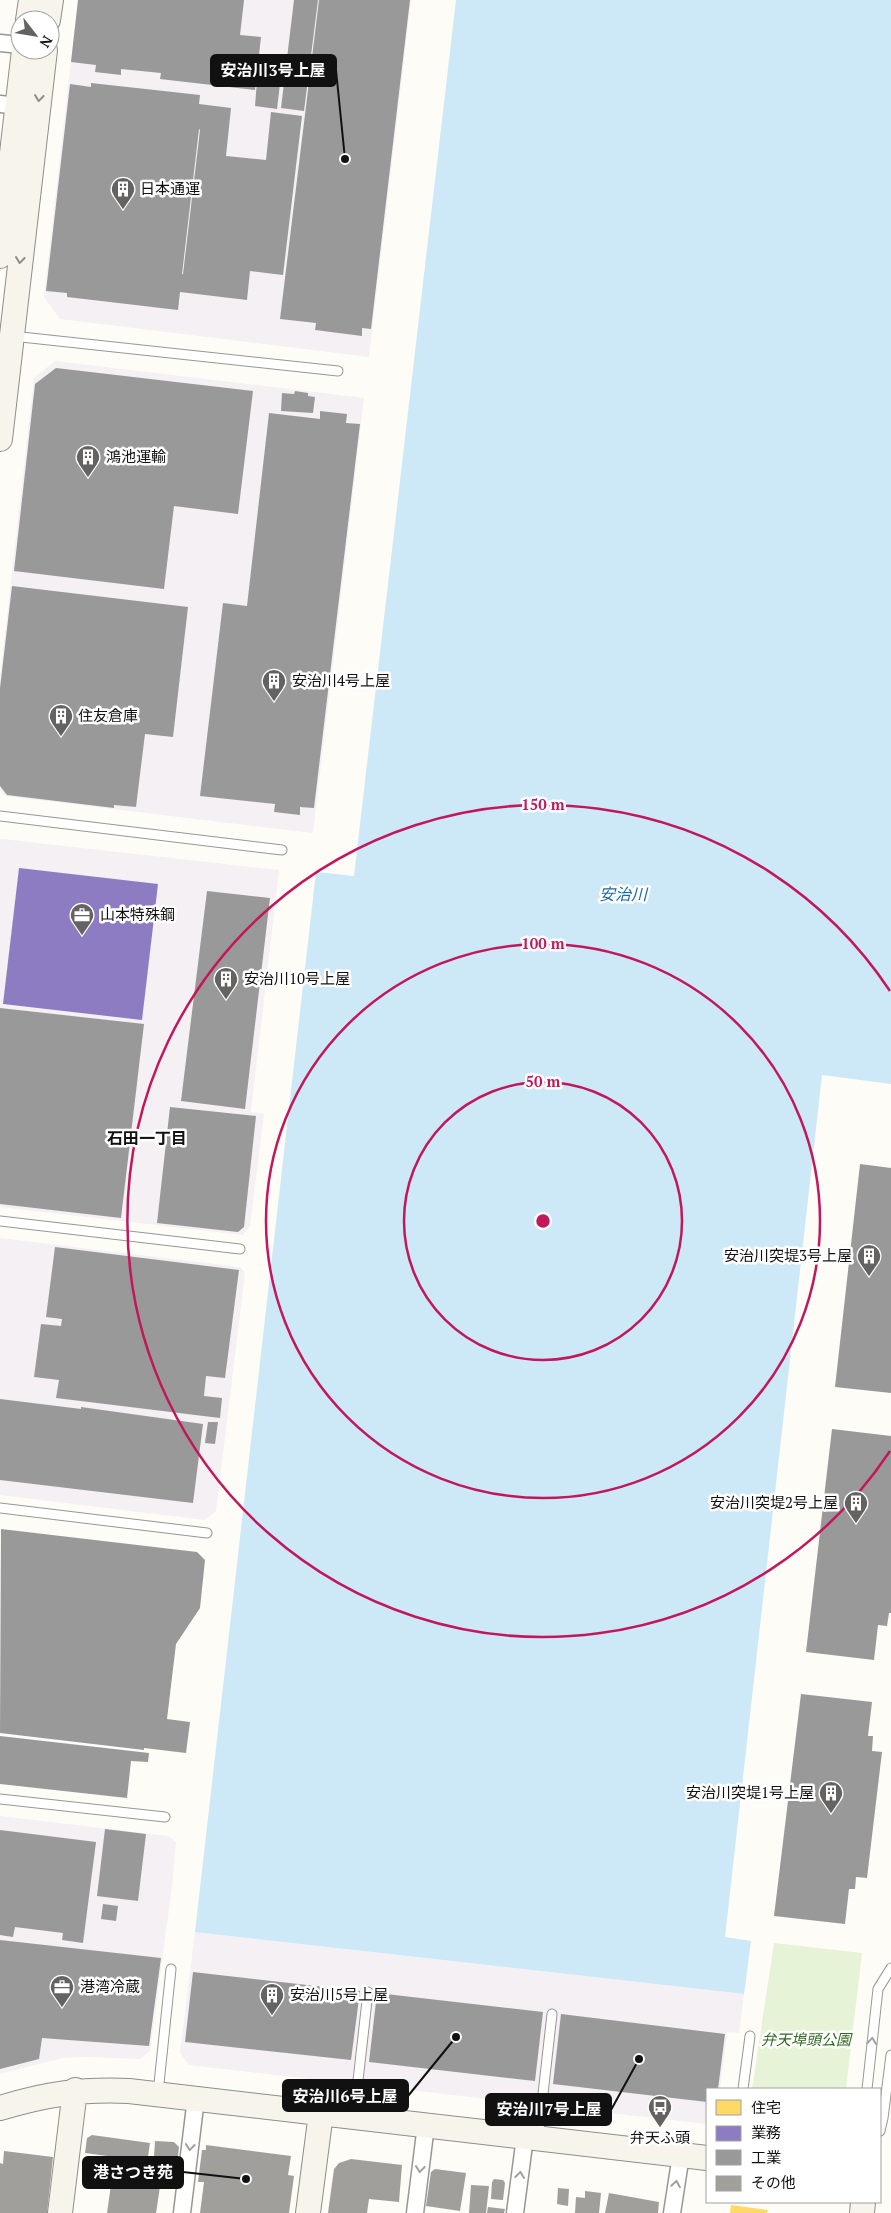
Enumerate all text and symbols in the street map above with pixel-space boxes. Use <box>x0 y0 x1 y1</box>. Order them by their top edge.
north arrow <box>10 10 60 60</box>
text: N <box>35 33 57 52</box>
callout: 安治川3号上屋 <box>211 55 336 86</box>
text: 安治川3号上屋 <box>220 59 326 81</box>
one-way arrow <box>34 95 45 103</box>
building icon: 日本通運 <box>110 176 136 210</box>
place label: 日本通運 <box>140 178 200 198</box>
one-way arrow <box>15 256 26 264</box>
building icon: 鴻池運輸 <box>75 444 101 478</box>
place label: 鴻池運輸 <box>106 446 166 466</box>
building icon: 安治川4号上屋 <box>261 668 287 702</box>
place label: 安治川4号上屋 <box>292 670 390 690</box>
building icon: 住友倉庫 <box>48 703 74 737</box>
place label: 住友倉庫 <box>78 705 138 725</box>
text: 150 m <box>521 794 565 814</box>
water label: 安治川 <box>599 883 649 905</box>
office icon: 山本特殊鋼 <box>69 902 95 936</box>
place label: 山本特殊鋼 <box>100 904 175 924</box>
text: 100 m <box>521 933 565 953</box>
building icon: 安治川10号上屋 <box>213 966 239 1000</box>
place label: 安治川10号上屋 <box>244 968 350 988</box>
text: 50 m <box>526 1071 561 1091</box>
district label: 石田一丁目 <box>107 1127 187 1149</box>
centre of rings <box>534 1212 552 1230</box>
building icon: 安治川突堤3号上屋 <box>856 1243 882 1277</box>
place label: 安治川突堤3号上屋 <box>724 1245 852 1265</box>
building icon: 安治川突堤2号上屋 <box>843 1490 869 1524</box>
place label: 安治川突堤2号上屋 <box>710 1492 838 1512</box>
building icon: 安治川突堤1号上屋 <box>818 1780 844 1814</box>
place label: 安治川突堤1号上屋 <box>686 1782 814 1802</box>
office icon: 港湾冷蔵 <box>49 1974 75 2008</box>
place label: 港湾冷蔵 <box>80 1976 140 1996</box>
building icon: 安治川5号上屋 <box>259 1982 285 2016</box>
place label: 安治川5号上屋 <box>290 1984 388 2004</box>
park label: 弁天埠頭公園 <box>761 2029 853 2049</box>
one-way arrow <box>866 2037 877 2045</box>
callout: 安治川6号上屋 <box>283 2080 408 2111</box>
text: 安治川6号上屋 <box>292 2085 398 2107</box>
legend <box>706 2088 881 2203</box>
callout: 安治川7号上屋 <box>486 2094 611 2125</box>
bus stop icon: 弁天ふ頭 <box>647 2094 673 2128</box>
text: 住宅 <box>751 2097 781 2117</box>
text: 安治川7号上屋 <box>496 2098 602 2120</box>
text: 業務 <box>751 2122 781 2142</box>
place label: 弁天ふ頭 <box>630 2127 690 2147</box>
one-way arrow <box>185 2143 196 2151</box>
text: 工業 <box>751 2147 781 2167</box>
callout: 港さつき苑 <box>83 2157 183 2188</box>
text: 港さつき苑 <box>93 2161 173 2183</box>
one-way arrow <box>415 2165 426 2173</box>
one-way arrow <box>514 2171 525 2179</box>
text: その他 <box>751 2172 796 2192</box>
one-way arrow <box>671 2180 681 2188</box>

